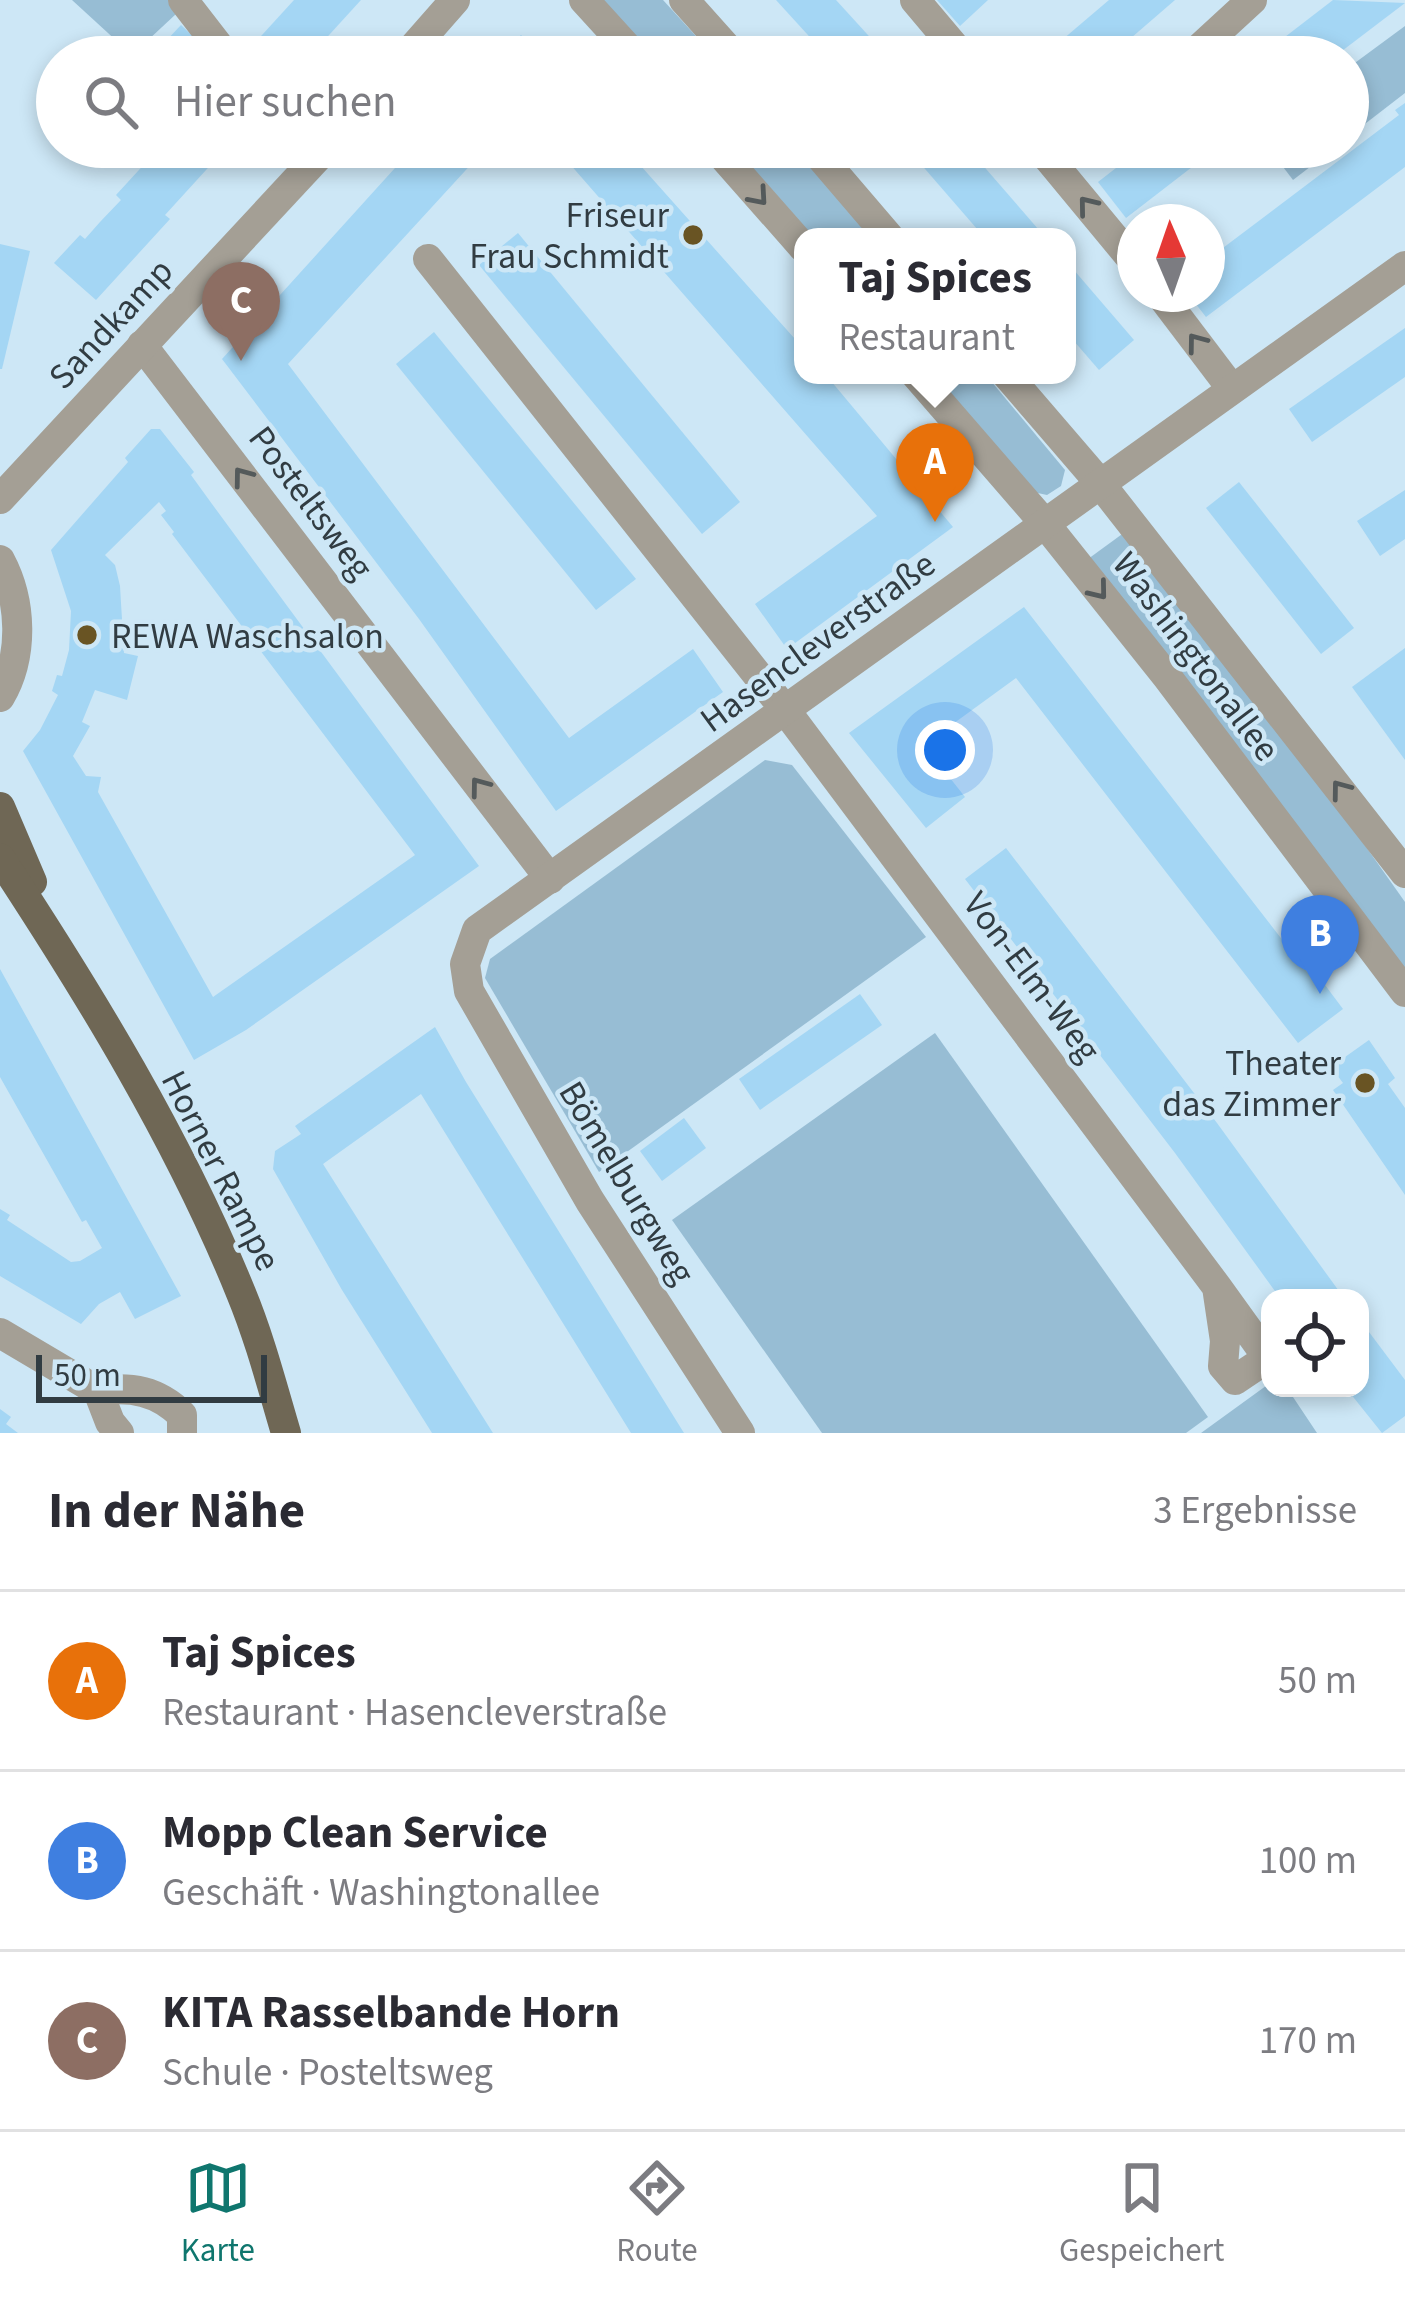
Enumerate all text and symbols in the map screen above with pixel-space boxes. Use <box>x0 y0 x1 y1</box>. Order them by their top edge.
search box <box>36 36 1369 168</box>
icon: search <box>78 69 144 135</box>
text: Hier suchen <box>174 70 397 134</box>
one-way arrow <box>745 183 766 205</box>
place label: Friseur Frau Schmidt <box>469 190 669 282</box>
one-way arrow <box>1080 197 1101 219</box>
north arrow <box>1117 204 1225 312</box>
marker: Friseur Frau Schmidt <box>680 222 706 248</box>
popup <box>794 228 1076 384</box>
text: Taj Spices <box>838 246 1032 310</box>
street label: Sandkamp <box>37 247 185 401</box>
pin: C <box>202 262 280 361</box>
text: Restaurant <box>838 310 1015 366</box>
one-way arrow <box>1188 333 1210 355</box>
street label: Posteltsweg <box>236 416 385 590</box>
pin: A <box>896 423 974 522</box>
one-way arrow <box>235 467 256 489</box>
street label: Hasencleverstraße <box>690 539 946 745</box>
street label: Washingtonallee <box>1100 542 1291 772</box>
one-way arrow <box>1085 578 1106 600</box>
place label: REWA Waschsalon <box>111 611 384 662</box>
marker: REWA Waschsalon <box>74 622 100 648</box>
your location <box>915 720 975 780</box>
one-way arrow <box>472 777 493 799</box>
one-way arrow <box>1333 781 1355 802</box>
street label: Von-Elm-Weg <box>951 881 1113 1073</box>
pin: B <box>1281 895 1359 994</box>
place label: Theater das Zimmer <box>1162 1038 1342 1130</box>
street label: Horner Rampe <box>148 1062 293 1280</box>
marker: Theater das Zimmer <box>1352 1070 1378 1096</box>
street label: Bömelburgweg <box>546 1072 707 1294</box>
map controls <box>1261 1289 1369 1397</box>
button: locate <box>1261 1289 1369 1397</box>
scale bar <box>36 1349 267 1402</box>
text: 50 m <box>54 1352 121 1399</box>
text: In der Nähe <box>48 1475 305 1547</box>
text: 3 Ergebnisse <box>1153 1483 1357 1539</box>
text: Taj Spices <box>162 1621 356 1685</box>
text: A <box>76 1653 98 1709</box>
text: 50 m <box>1278 1653 1357 1709</box>
text: Restaurant · Hasencleverstraße <box>162 1685 667 1741</box>
text: Mopp Clean Service <box>162 1801 548 1865</box>
text: B <box>75 1833 99 1889</box>
text: 100 m <box>1259 1833 1357 1889</box>
text: Geschäft · Washingtonallee <box>162 1865 600 1921</box>
text: KITA Rasselbande Horn <box>162 1981 620 2045</box>
text: C <box>76 2013 98 2069</box>
text: 170 m <box>1259 2013 1357 2069</box>
text: Schule · Posteltsweg <box>162 2045 493 2101</box>
tab: Karte <box>181 2155 255 2274</box>
tab: Route <box>616 2155 698 2274</box>
tab: Gespeichert <box>1059 2155 1224 2274</box>

